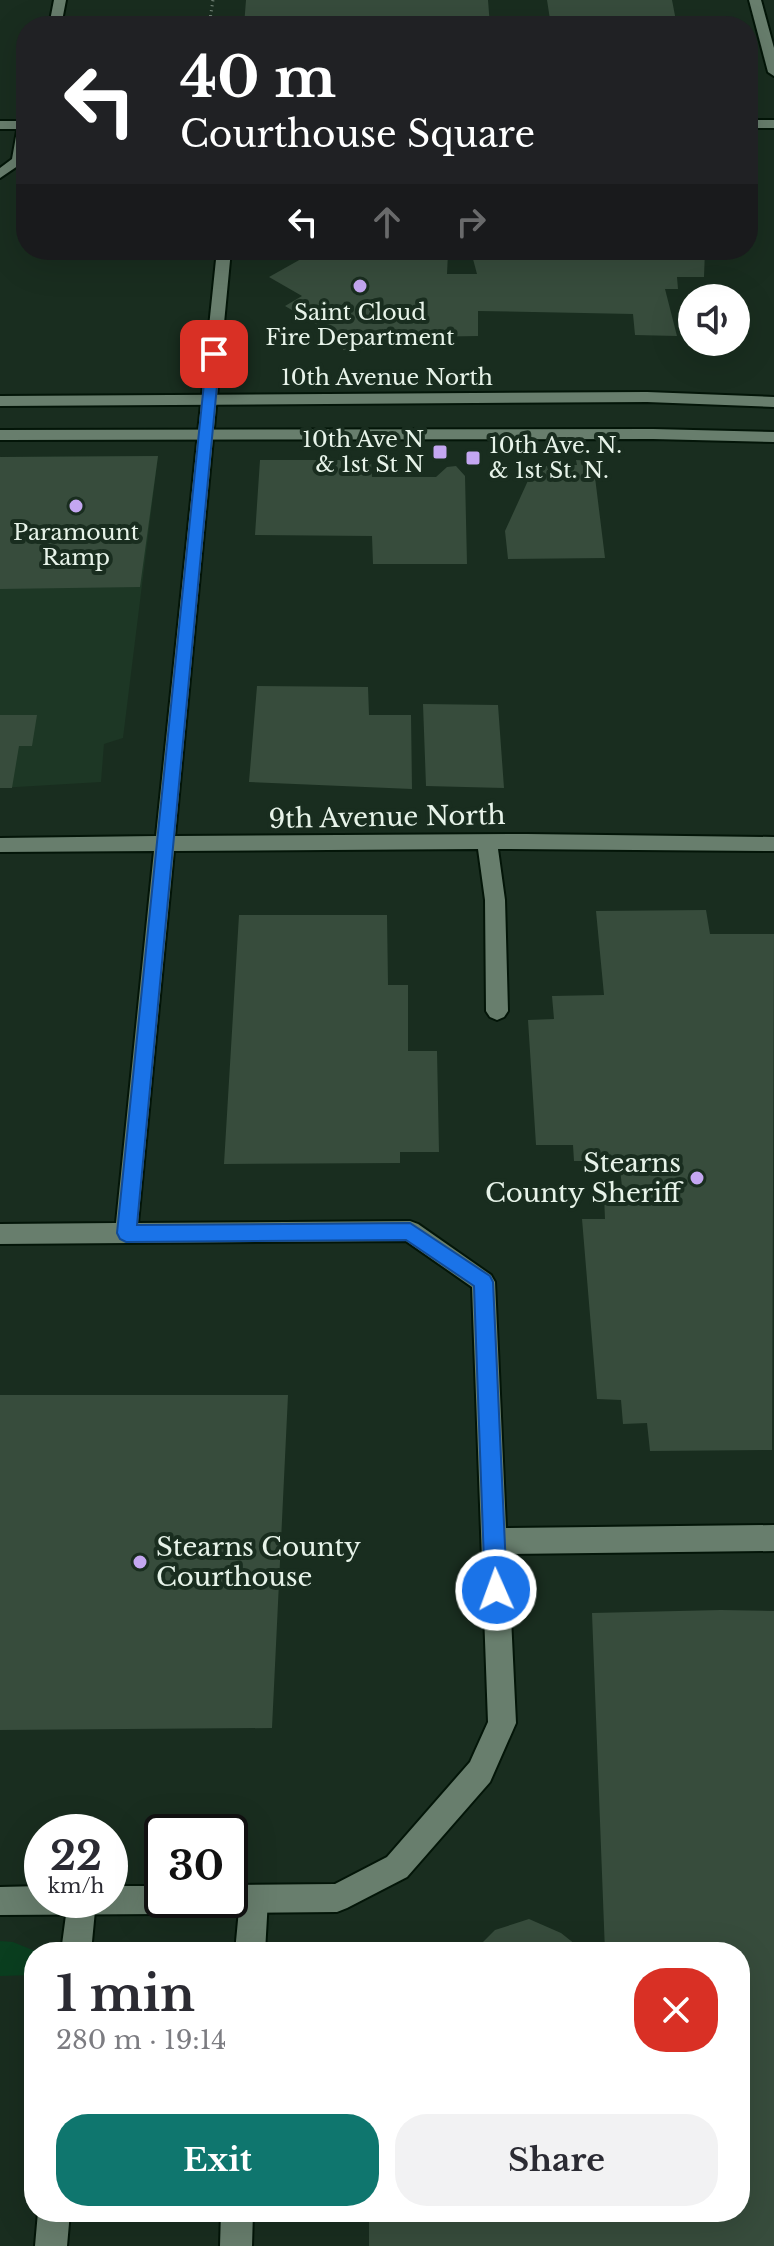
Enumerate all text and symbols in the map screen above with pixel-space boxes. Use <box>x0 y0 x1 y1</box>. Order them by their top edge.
text: 40 m <box>180 43 336 112</box>
icon: left <box>48 48 152 152</box>
text: Courthouse Square <box>180 112 535 157</box>
icon: left <box>281 200 325 244</box>
icon: ahead <box>365 200 409 244</box>
icon: right <box>449 200 493 244</box>
marker: Saint Cloud Fire Department <box>351 277 369 295</box>
map controls <box>678 284 750 356</box>
button: sound <box>678 284 750 356</box>
place label: Saint Cloud Fire Department <box>265 299 455 351</box>
pin <box>180 320 248 388</box>
icon: arrive <box>192 332 236 376</box>
street label: 10th Avenue North <box>281 364 493 391</box>
place label: 10th Ave N & 1st St N <box>302 426 424 478</box>
place label: 10th Ave. N. & 1st St. N. <box>489 432 622 484</box>
marker: 10th Ave N & 1st St N <box>431 443 449 461</box>
marker: 10th Ave. N. & 1st St. N. <box>464 449 482 467</box>
marker: Paramount Ramp <box>67 497 85 515</box>
place label: Paramount Ramp <box>13 519 140 571</box>
street label: 9th Avenue North <box>268 799 506 835</box>
place label: Stearns County Sheriff <box>485 1147 684 1209</box>
marker: Stearns County Sheriff <box>688 1169 706 1187</box>
place label: Stearns County Courthouse <box>156 1531 361 1593</box>
position arrow <box>454 1548 538 1632</box>
marker: Stearns County Courthouse <box>131 1553 149 1571</box>
speed limit sign: 30 <box>144 1814 248 1918</box>
text: 22 <box>50 1831 102 1881</box>
text: km/h <box>48 1874 104 1898</box>
text: 1 min <box>56 1964 195 2024</box>
button: close <box>634 1968 718 2052</box>
text: 280 m · 19:14 <box>56 2024 227 2056</box>
button: Exit <box>56 2114 379 2206</box>
button: Share <box>395 2114 718 2206</box>

